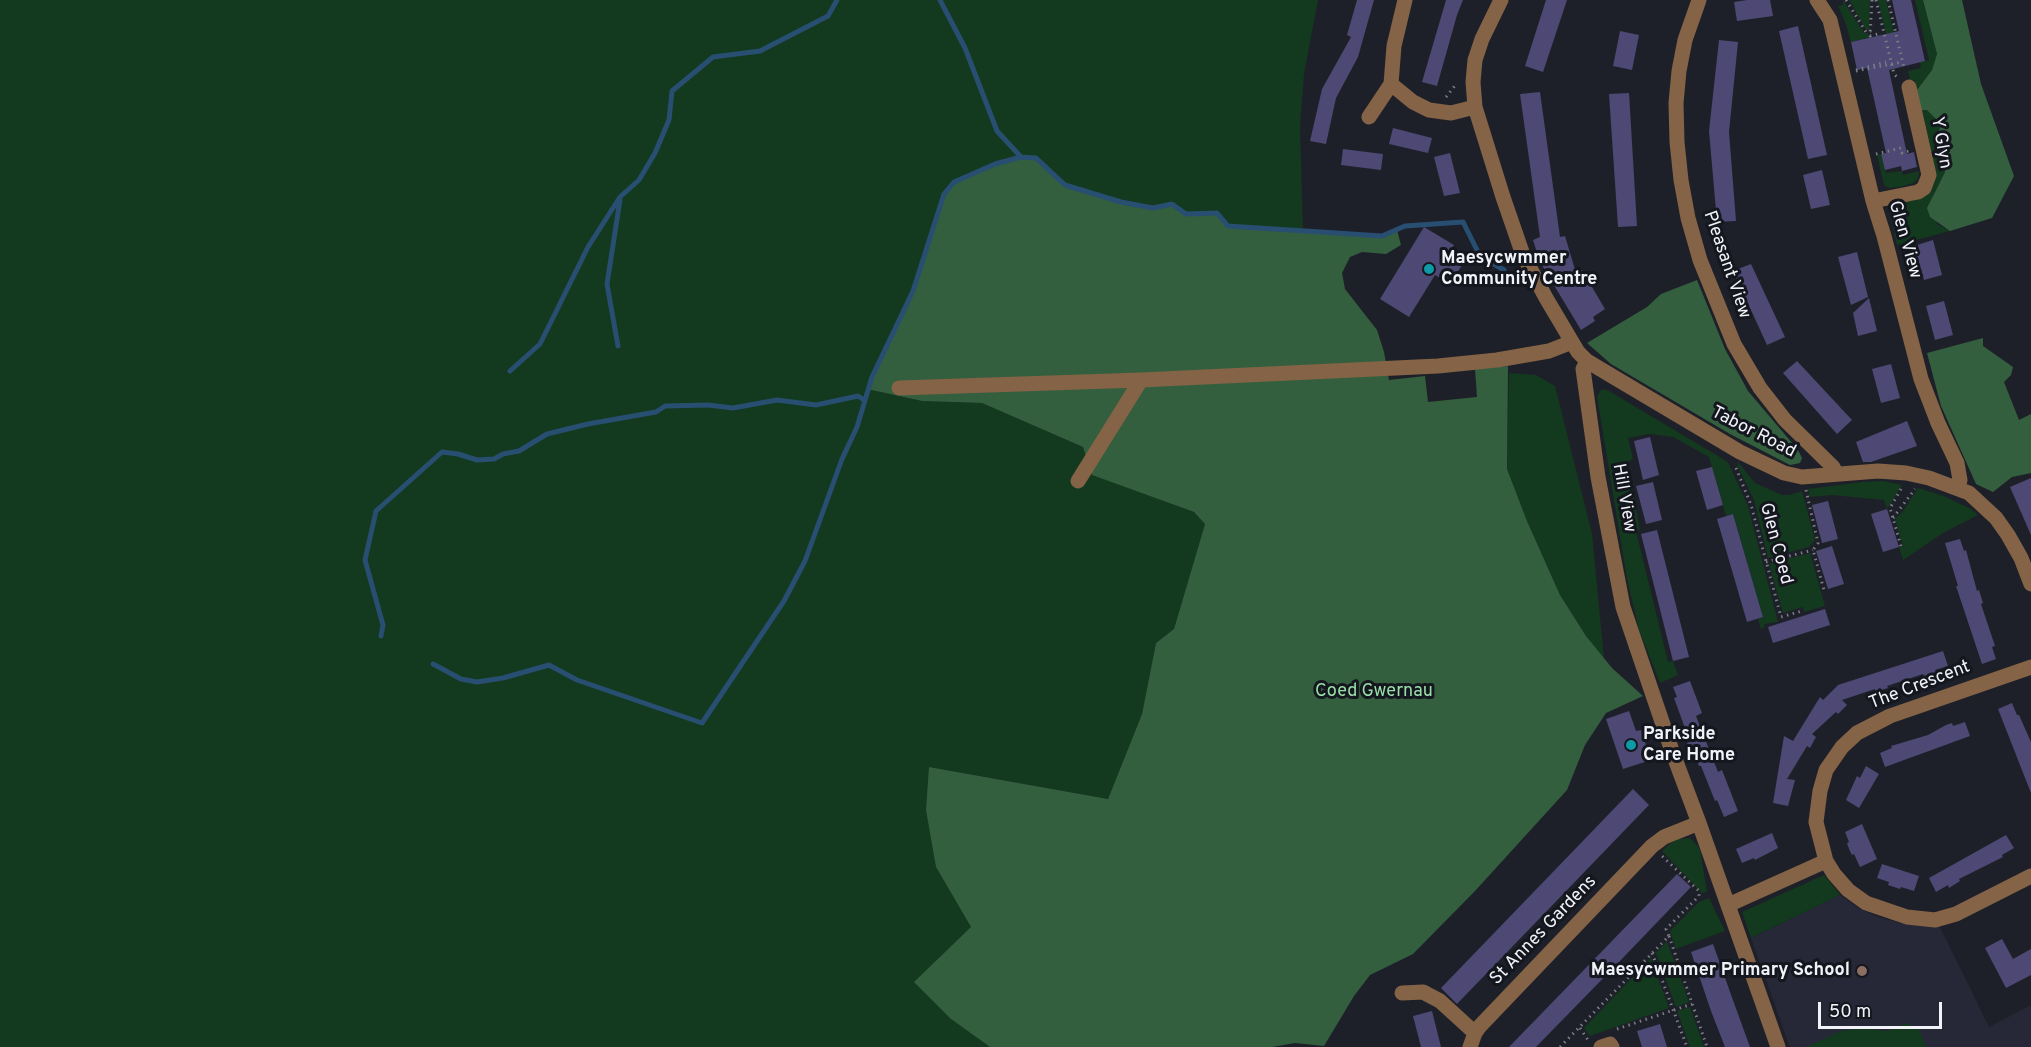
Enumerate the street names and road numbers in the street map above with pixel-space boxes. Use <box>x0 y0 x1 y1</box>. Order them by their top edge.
street label: Y Glyn <box>1925 115 1955 171</box>
street label: Glen View <box>1883 199 1925 281</box>
street label: Pleasant View <box>1697 208 1755 322</box>
street label: Tabor Road <box>1707 402 1799 464</box>
street label: Hill View <box>1606 462 1640 534</box>
street label: Glen Coed <box>1754 501 1796 587</box>
street label: The Crescent <box>1866 657 1974 715</box>
street label: St Annes Gardens <box>1486 872 1602 990</box>

